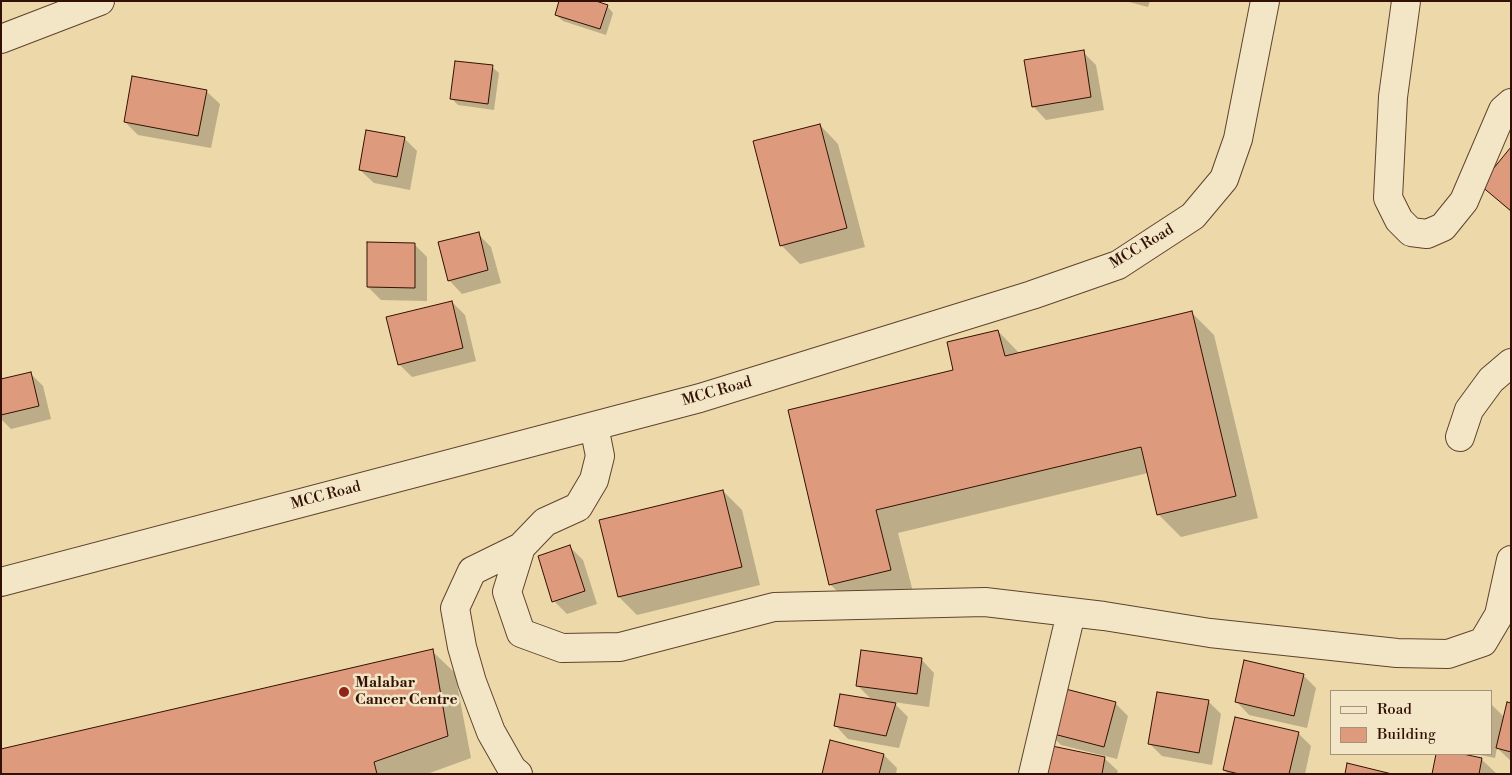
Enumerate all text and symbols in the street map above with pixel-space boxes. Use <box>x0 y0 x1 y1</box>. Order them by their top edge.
street label: MCC Road <box>1107 221 1177 273</box>
street label: MCC Road <box>680 373 754 411</box>
street label: MCC Road <box>289 478 363 514</box>
place label: Malabar Cancer Centre <box>355 674 458 709</box>
marker: Malabar Cancer Centre <box>337 685 351 699</box>
legend <box>1330 690 1492 755</box>
text: Road <box>1377 700 1412 719</box>
text: Building <box>1377 725 1436 744</box>

